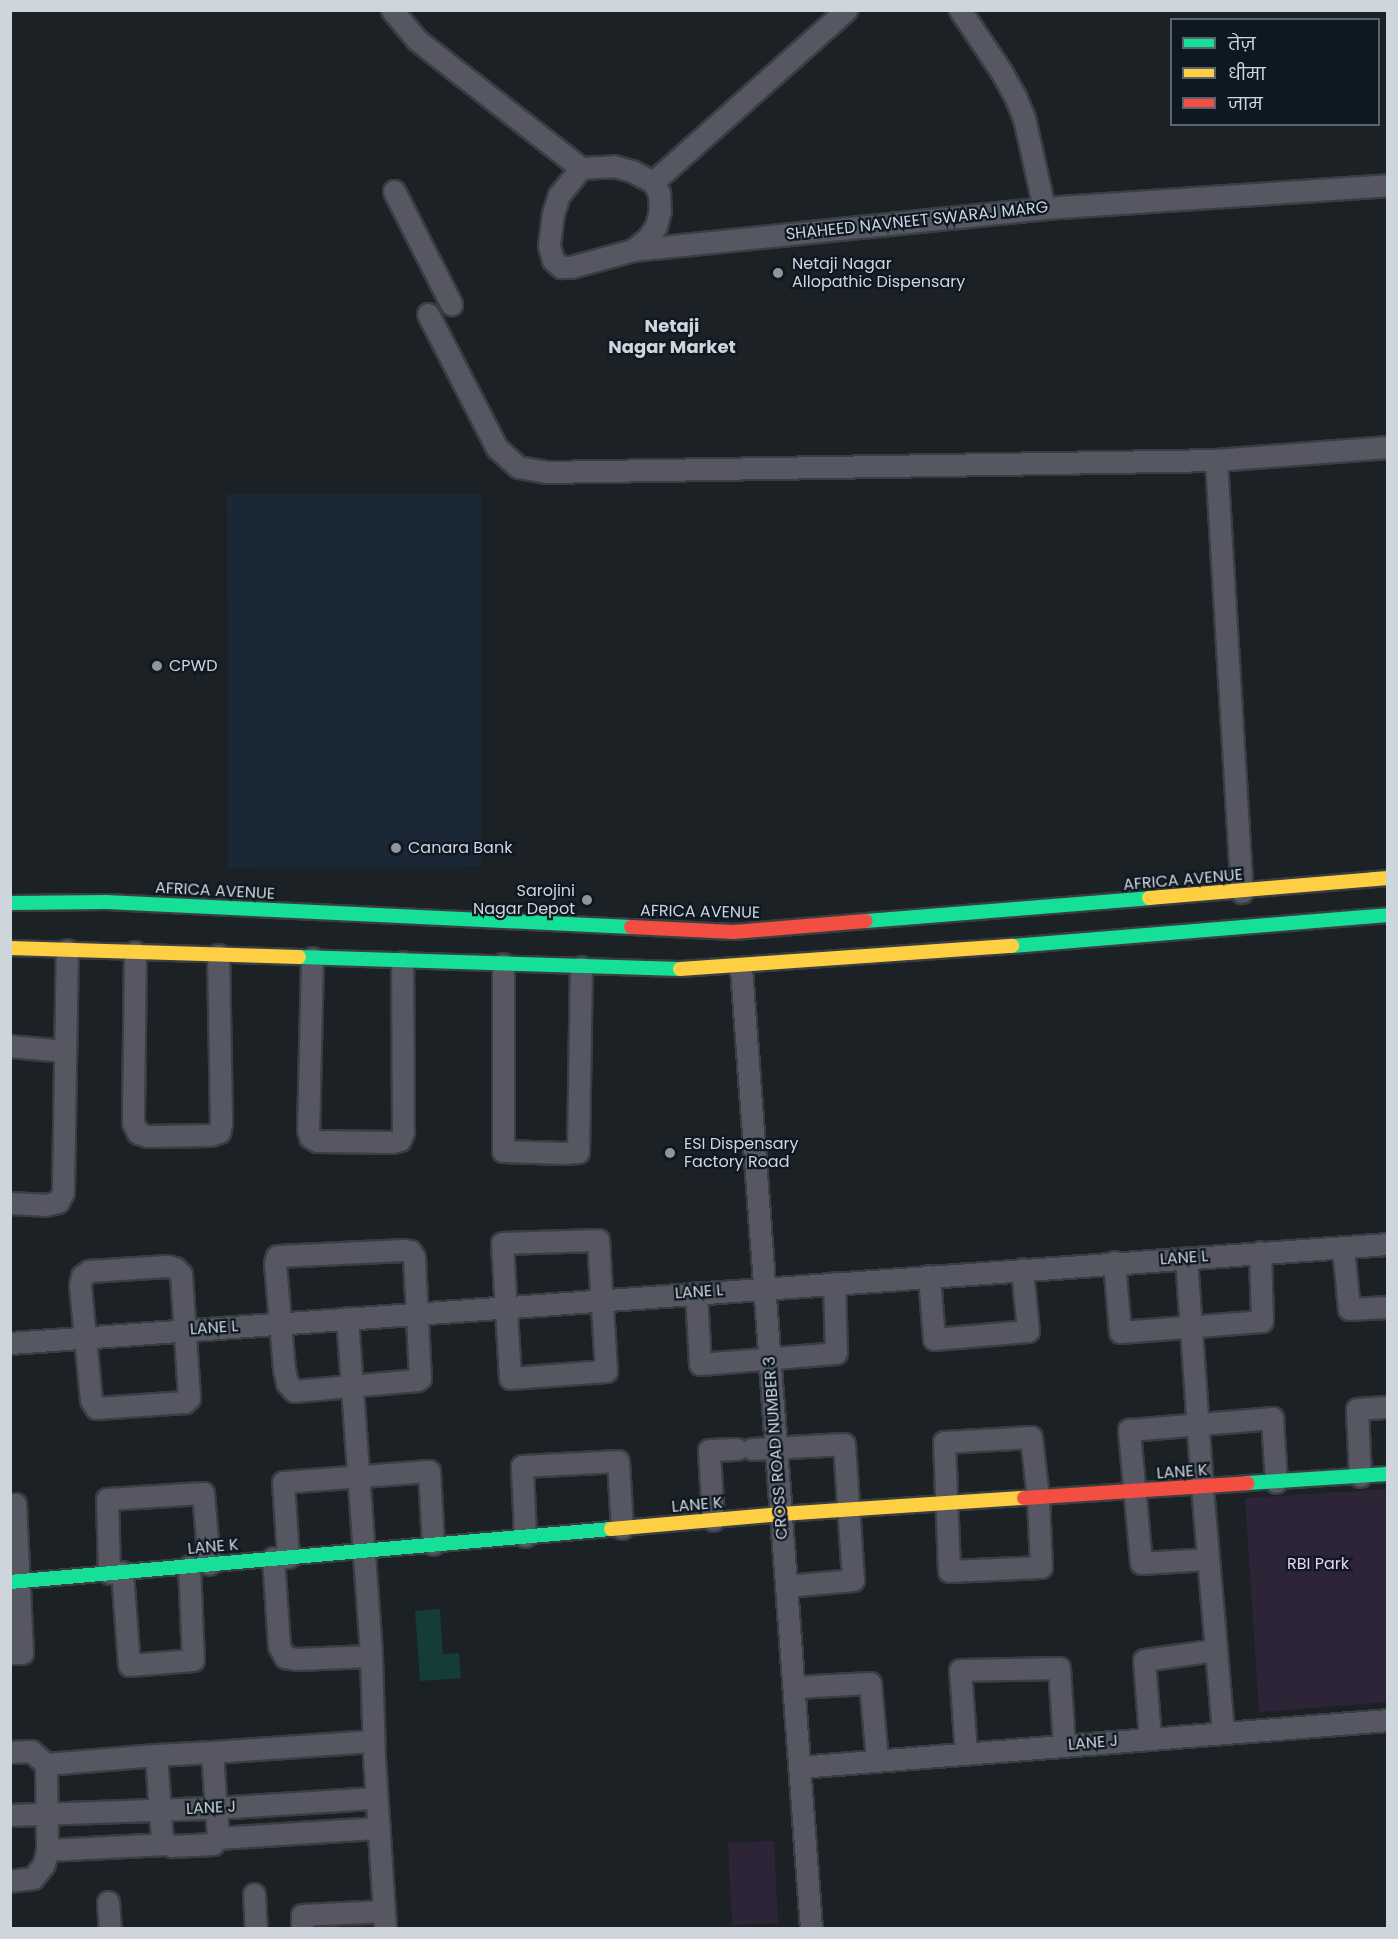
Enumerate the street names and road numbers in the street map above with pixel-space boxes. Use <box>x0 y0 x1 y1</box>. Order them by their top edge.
street label: SHAHEED NAVNEET SWARAJ MARG <box>785 198 1049 244</box>
street label: AFRICA AVENUE <box>1122 865 1244 895</box>
street label: AFRICA AVENUE <box>155 878 275 904</box>
street label: AFRICA AVENUE <box>640 901 760 923</box>
street label: LANE L <box>1159 1247 1209 1269</box>
street label: LANE L <box>674 1281 724 1303</box>
street label: LANE L <box>189 1317 239 1339</box>
street label: CROSS ROAD NUMBER 3 <box>760 1356 792 1540</box>
street label: LANE K <box>1156 1461 1208 1483</box>
street label: LANE K <box>671 1493 723 1517</box>
street label: LANE K <box>187 1535 239 1559</box>
street label: LANE J <box>1067 1731 1119 1755</box>
street label: LANE J <box>186 1797 236 1819</box>

